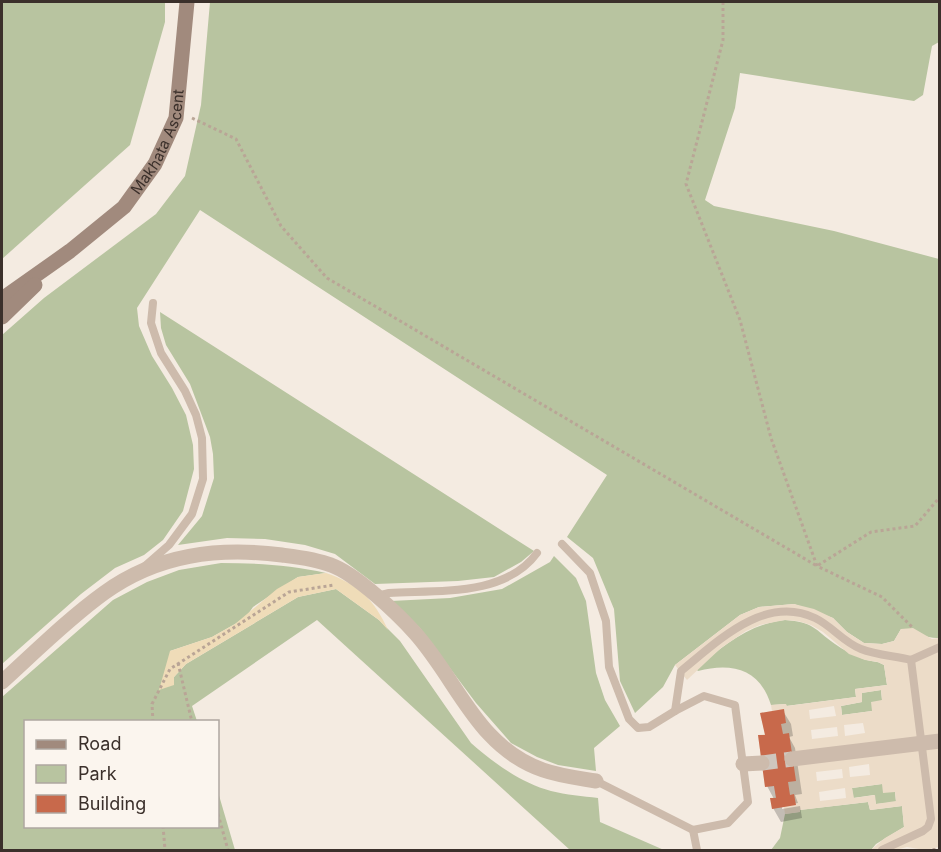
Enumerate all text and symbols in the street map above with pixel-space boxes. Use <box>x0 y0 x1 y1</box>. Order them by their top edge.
street label: Makhata Ascent <box>126 88 188 198</box>
legend <box>24 720 219 828</box>
text: Road <box>78 733 121 754</box>
text: Park <box>78 763 117 784</box>
text: Building <box>78 793 146 814</box>

